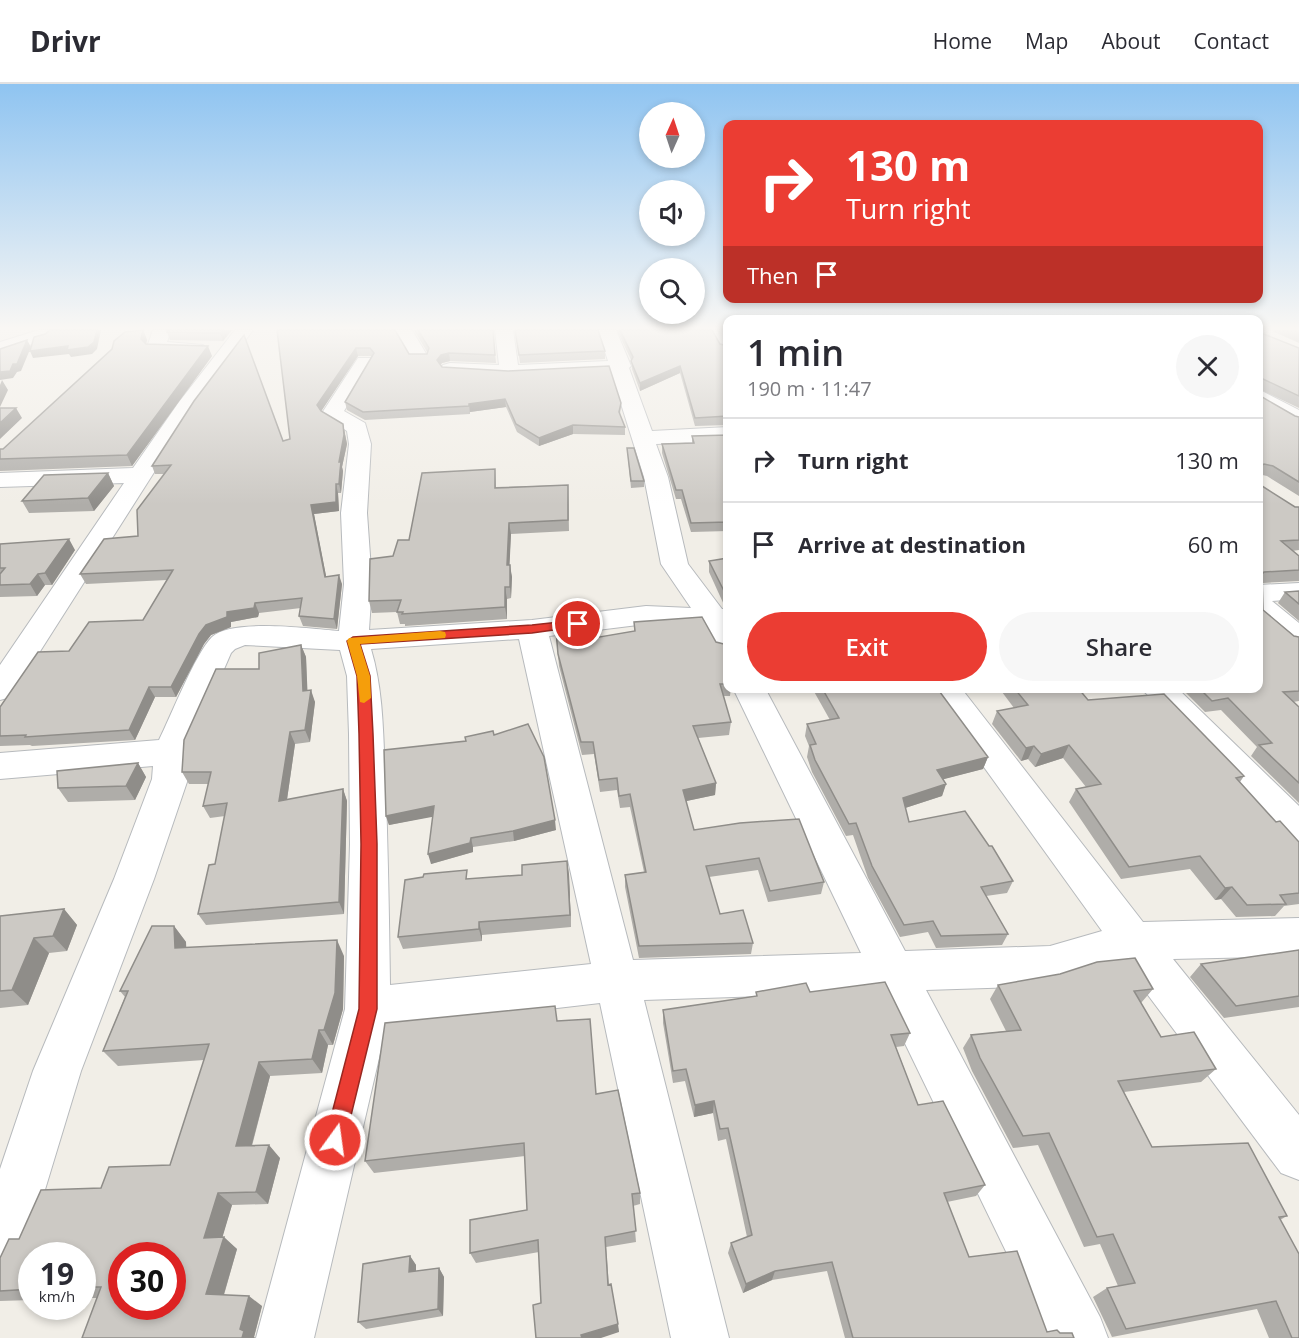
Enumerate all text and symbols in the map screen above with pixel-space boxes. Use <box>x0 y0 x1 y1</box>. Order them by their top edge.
text: Drivr <box>30 22 101 60</box>
text: Home <box>933 27 992 55</box>
text: Map <box>1025 27 1068 55</box>
text: About <box>1101 27 1161 55</box>
text: Contact <box>1194 27 1269 55</box>
north arrow <box>639 102 705 168</box>
map controls <box>639 102 705 324</box>
text: 130 m <box>846 136 970 193</box>
icon: right <box>747 144 825 222</box>
button: sound <box>639 180 705 246</box>
text: Turn right <box>846 190 971 227</box>
button: search <box>639 258 705 324</box>
icon: arrive <box>810 258 843 291</box>
text: Then <box>747 260 798 290</box>
text: 1 min <box>747 328 844 377</box>
button: close <box>1176 335 1239 398</box>
text: 190 m · 11:47 <box>747 375 872 402</box>
icon: right <box>747 444 780 477</box>
text: Turn right <box>798 445 909 475</box>
text: 130 m <box>1175 445 1239 475</box>
icon: arrive <box>747 528 780 561</box>
text: Arrive at destination <box>798 529 1026 559</box>
text: 60 m <box>1188 529 1239 559</box>
pin <box>552 598 603 649</box>
icon: arrive <box>561 607 594 640</box>
button: Exit <box>747 612 987 681</box>
button: Share <box>999 612 1239 681</box>
position arrow <box>303 1108 367 1172</box>
speed limit sign: 30 <box>108 1242 186 1320</box>
text: 19 <box>40 1253 74 1294</box>
text: km/h <box>39 1286 75 1306</box>

